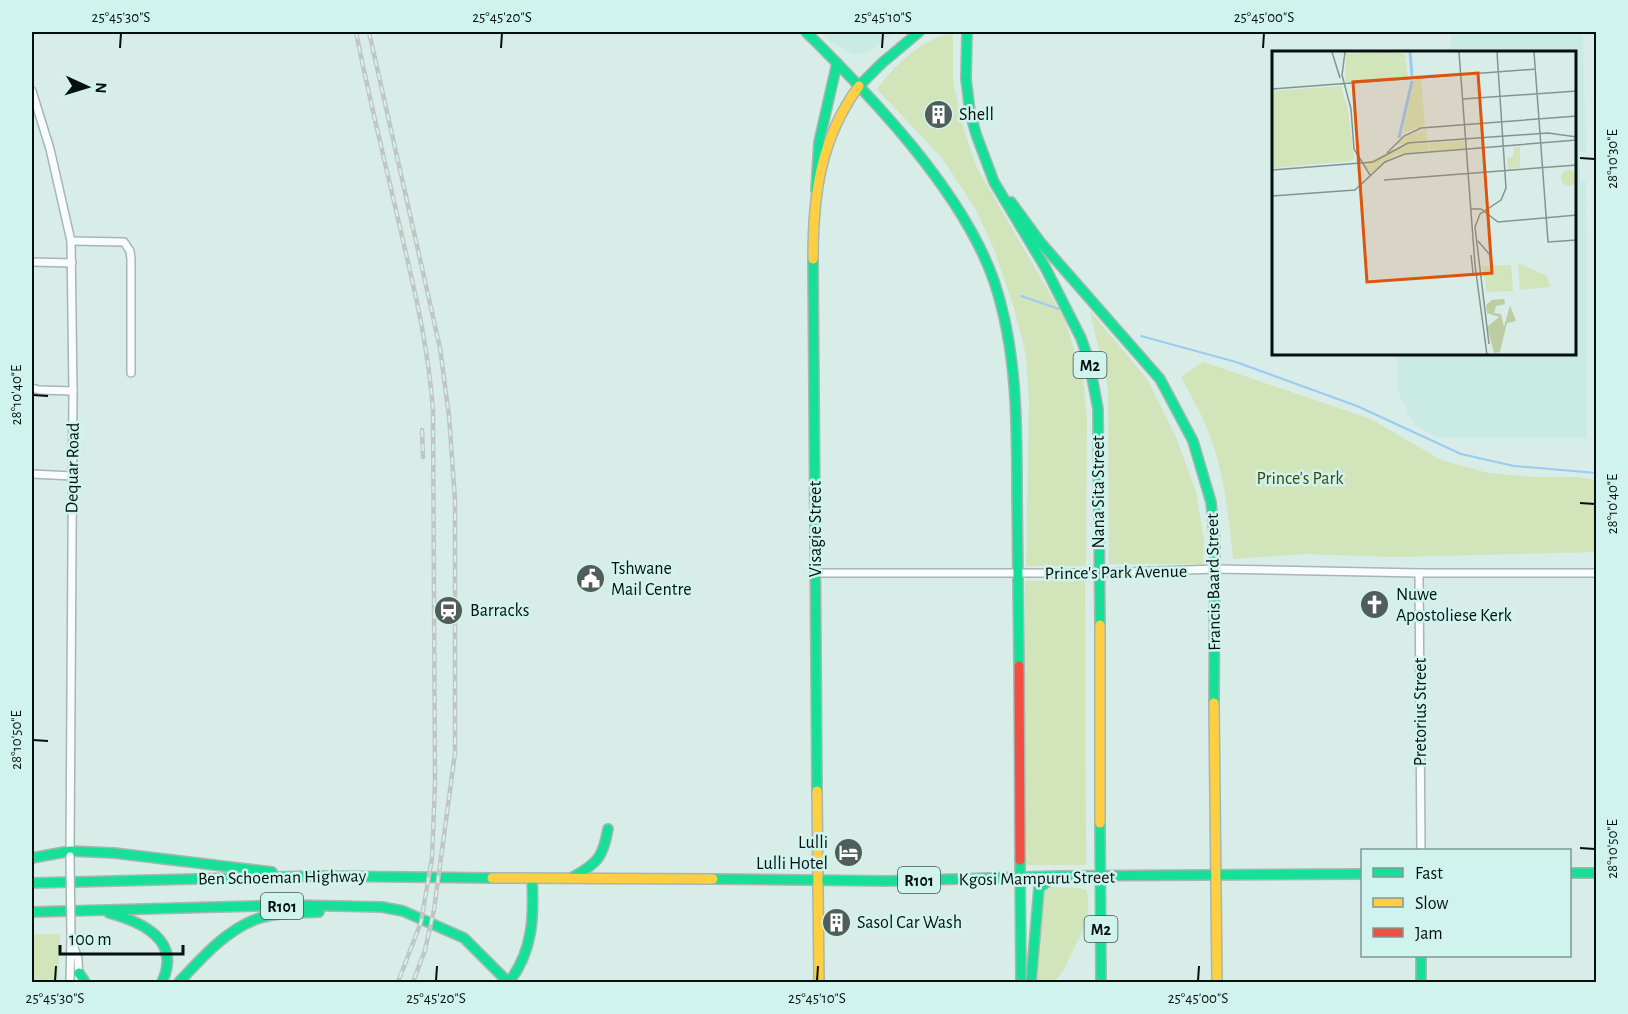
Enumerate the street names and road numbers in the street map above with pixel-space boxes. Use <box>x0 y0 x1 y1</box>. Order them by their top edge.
road number: M2 <box>1074 352 1106 378</box>
street label: Dequar Road <box>63 422 83 514</box>
street label: Nana Sita Street <box>1090 435 1108 548</box>
street label: Visagie Street <box>807 481 825 577</box>
street label: Francis Baard Street <box>1204 513 1224 651</box>
street label: Prince's Park Avenue <box>1045 563 1187 583</box>
street label: Pretorius Street <box>1412 657 1430 766</box>
road number: R101 <box>898 867 940 893</box>
street label: Ben Schoeman Highway <box>198 868 367 888</box>
street label: Kgosi Mampuru Street <box>959 869 1116 889</box>
road number: R101 <box>261 893 303 919</box>
road number: M2 <box>1084 916 1118 942</box>

